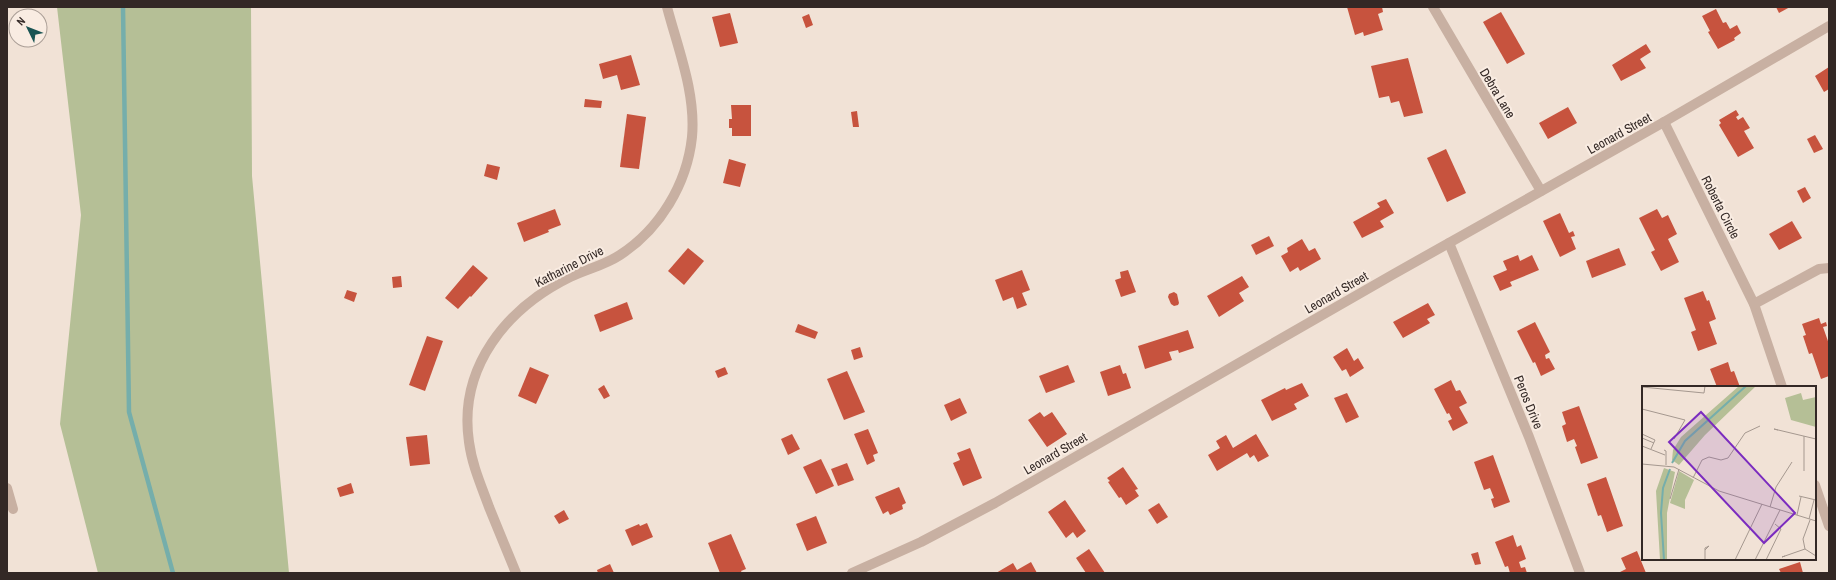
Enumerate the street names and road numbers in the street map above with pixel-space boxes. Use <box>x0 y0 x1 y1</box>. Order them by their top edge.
street label: Debra Lane <box>1476 65 1519 122</box>
street label: Leonard Street <box>1584 109 1654 158</box>
street label: Roberta Circle <box>1697 173 1744 242</box>
street label: Katharine Drive <box>532 242 606 291</box>
street label: Leonard Street <box>1301 267 1371 317</box>
street label: Peros Drive <box>1510 373 1547 432</box>
street label: Leonard Street <box>1020 428 1090 478</box>

